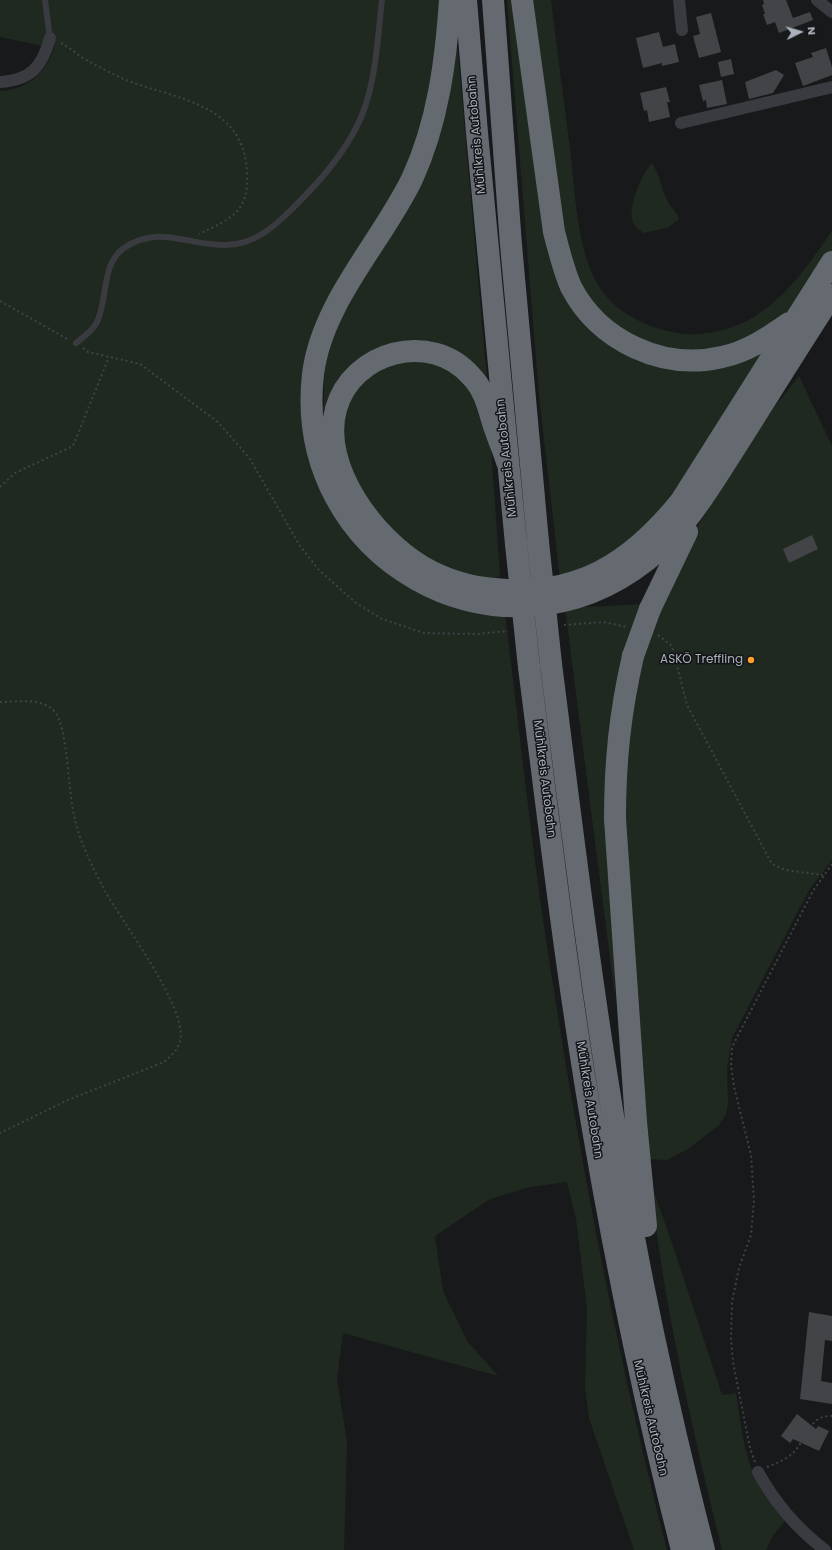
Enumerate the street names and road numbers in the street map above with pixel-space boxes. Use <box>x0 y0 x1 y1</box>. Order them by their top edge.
street label: Mühlkreis Autobahn <box>465 75 489 195</box>
street label: Mühlkreis Autobahn <box>494 398 520 518</box>
street label: Mühlkreis Autobahn <box>530 719 558 839</box>
street label: Mühlkreis Autobahn <box>573 1040 605 1160</box>
street label: Mühlkreis Autobahn <box>630 1359 670 1477</box>

